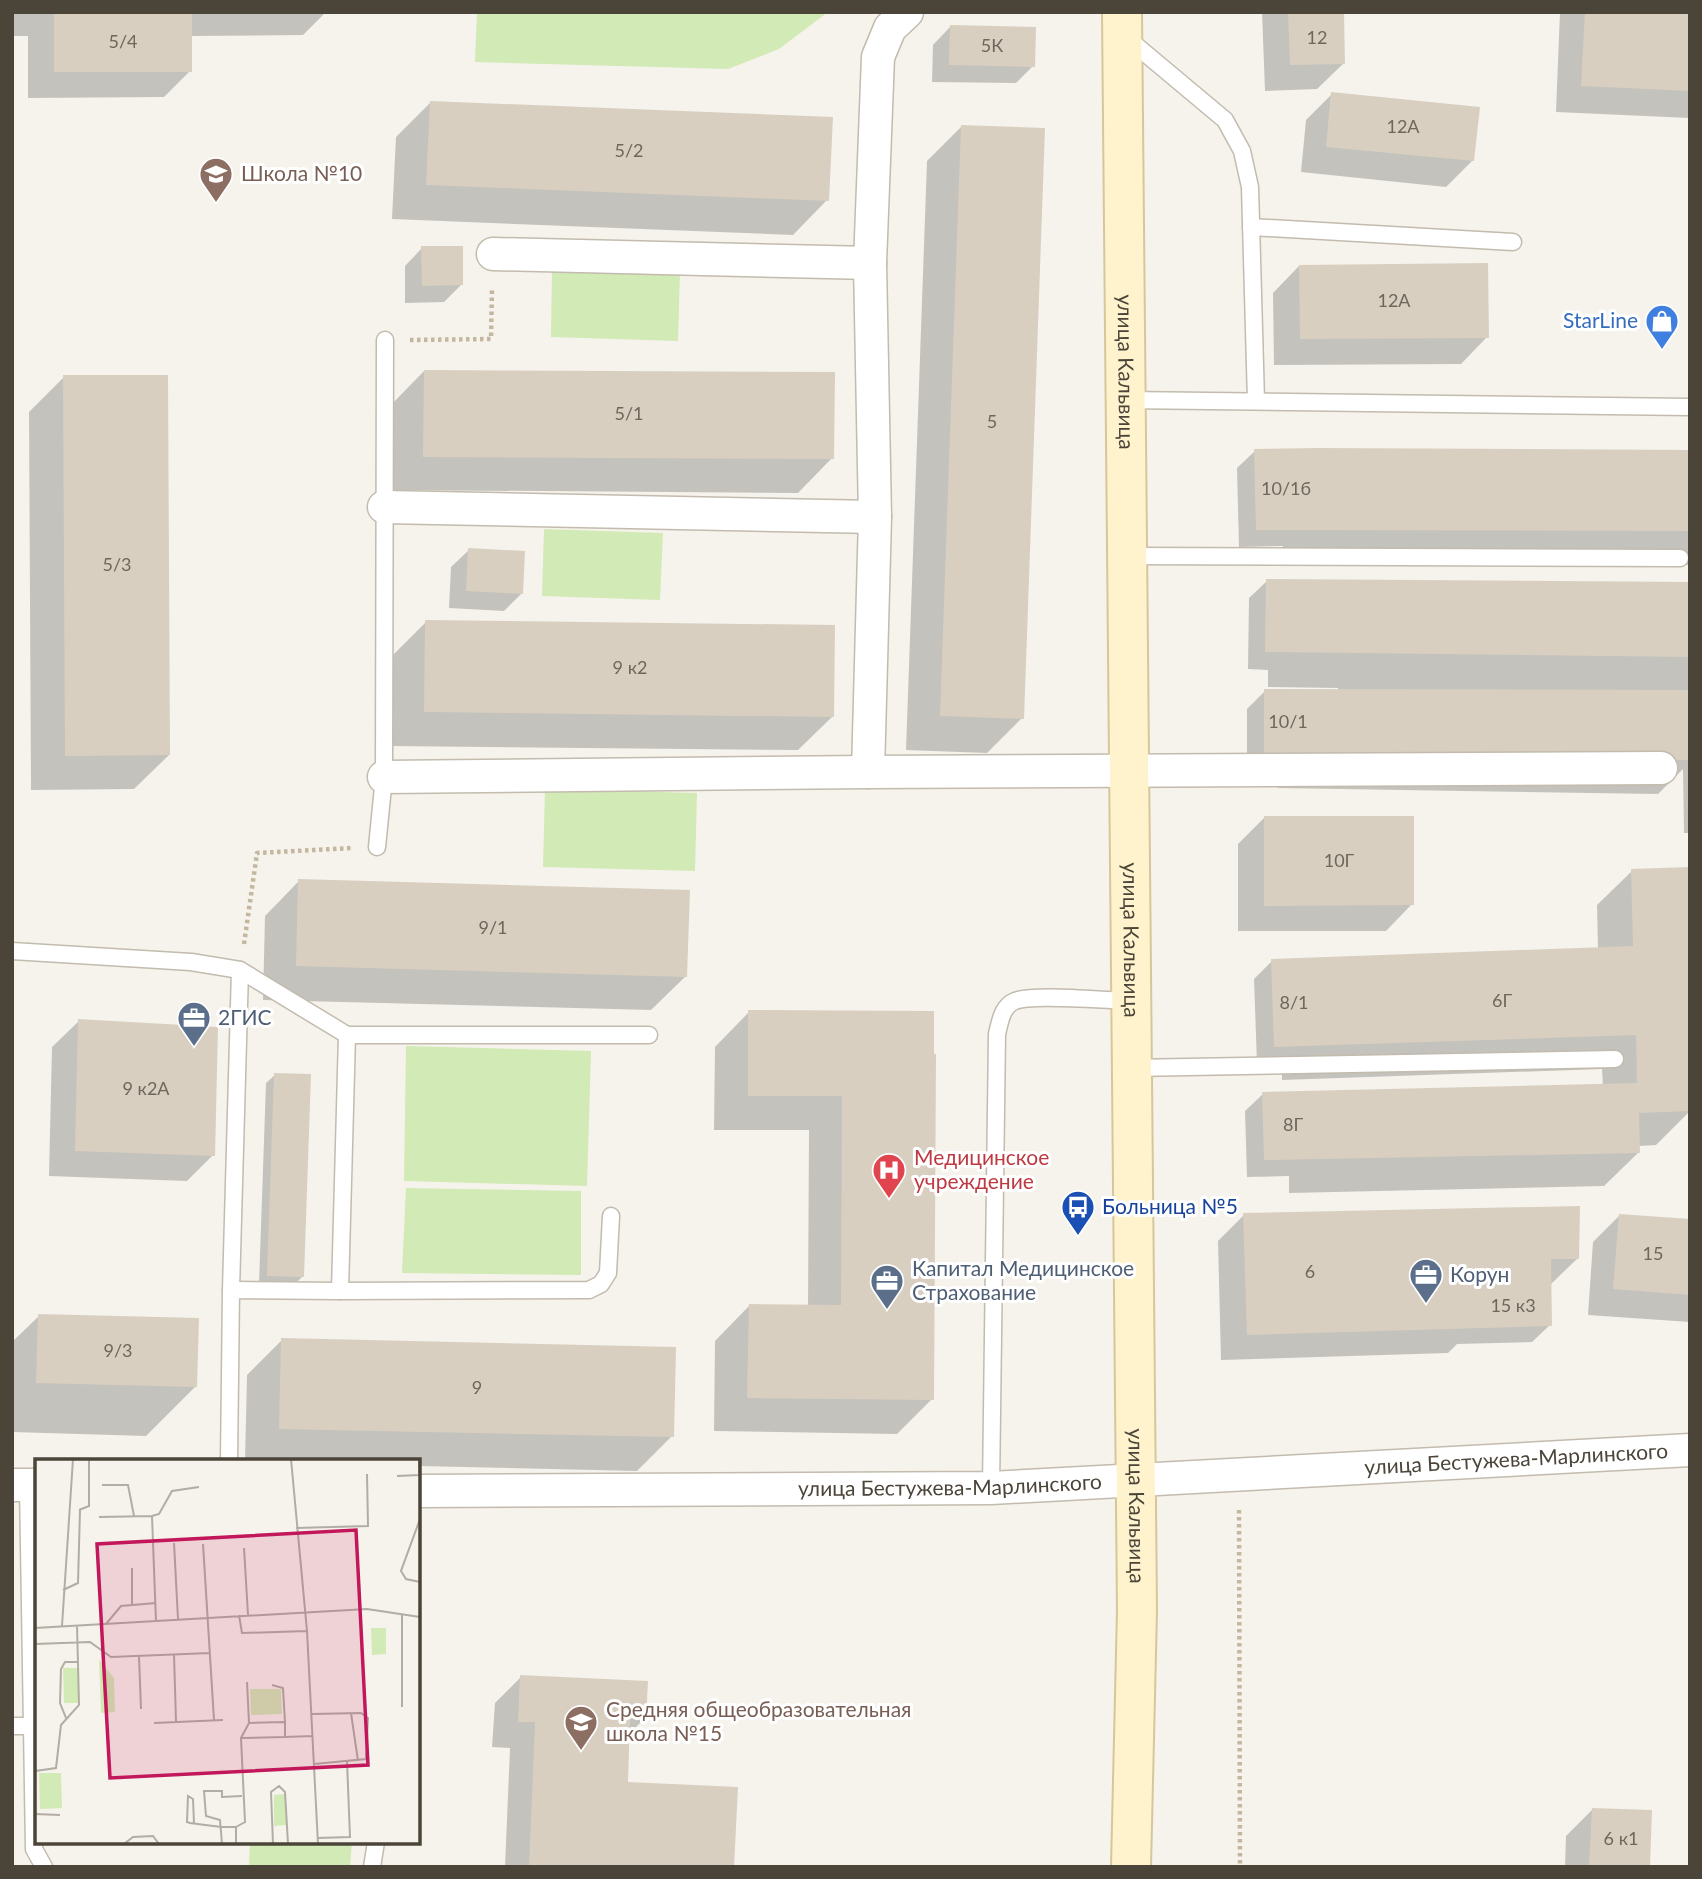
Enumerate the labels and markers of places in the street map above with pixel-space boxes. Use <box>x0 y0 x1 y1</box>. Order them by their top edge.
school or university icon: Школа №10 <box>197 155 235 204</box>
place label: Школа №10 <box>241 160 362 185</box>
shop icon: StarLine <box>1643 302 1681 351</box>
place label: StarLine <box>1563 307 1638 332</box>
office icon: 2ГИС <box>175 999 213 1048</box>
place label: 2ГИС <box>218 1004 272 1029</box>
place label: Медицинское учреждение <box>914 1144 1049 1193</box>
hospital icon: Медицинское учреждение <box>870 1151 908 1200</box>
bus stop icon: Больница №5 <box>1059 1188 1097 1237</box>
place label: Больница №5 <box>1102 1193 1238 1218</box>
place label: Капитал Медицинское Страхование <box>912 1255 1134 1304</box>
office icon: Корун <box>1407 1256 1445 1305</box>
place label: Корун <box>1450 1261 1509 1286</box>
office icon: Капитал Медицинское Страхование <box>868 1262 906 1311</box>
place label: Средняя общеобразовательная школа №15 <box>606 1696 911 1745</box>
school or university icon: Средняя общеобразовательная школа №15 <box>562 1703 600 1752</box>

